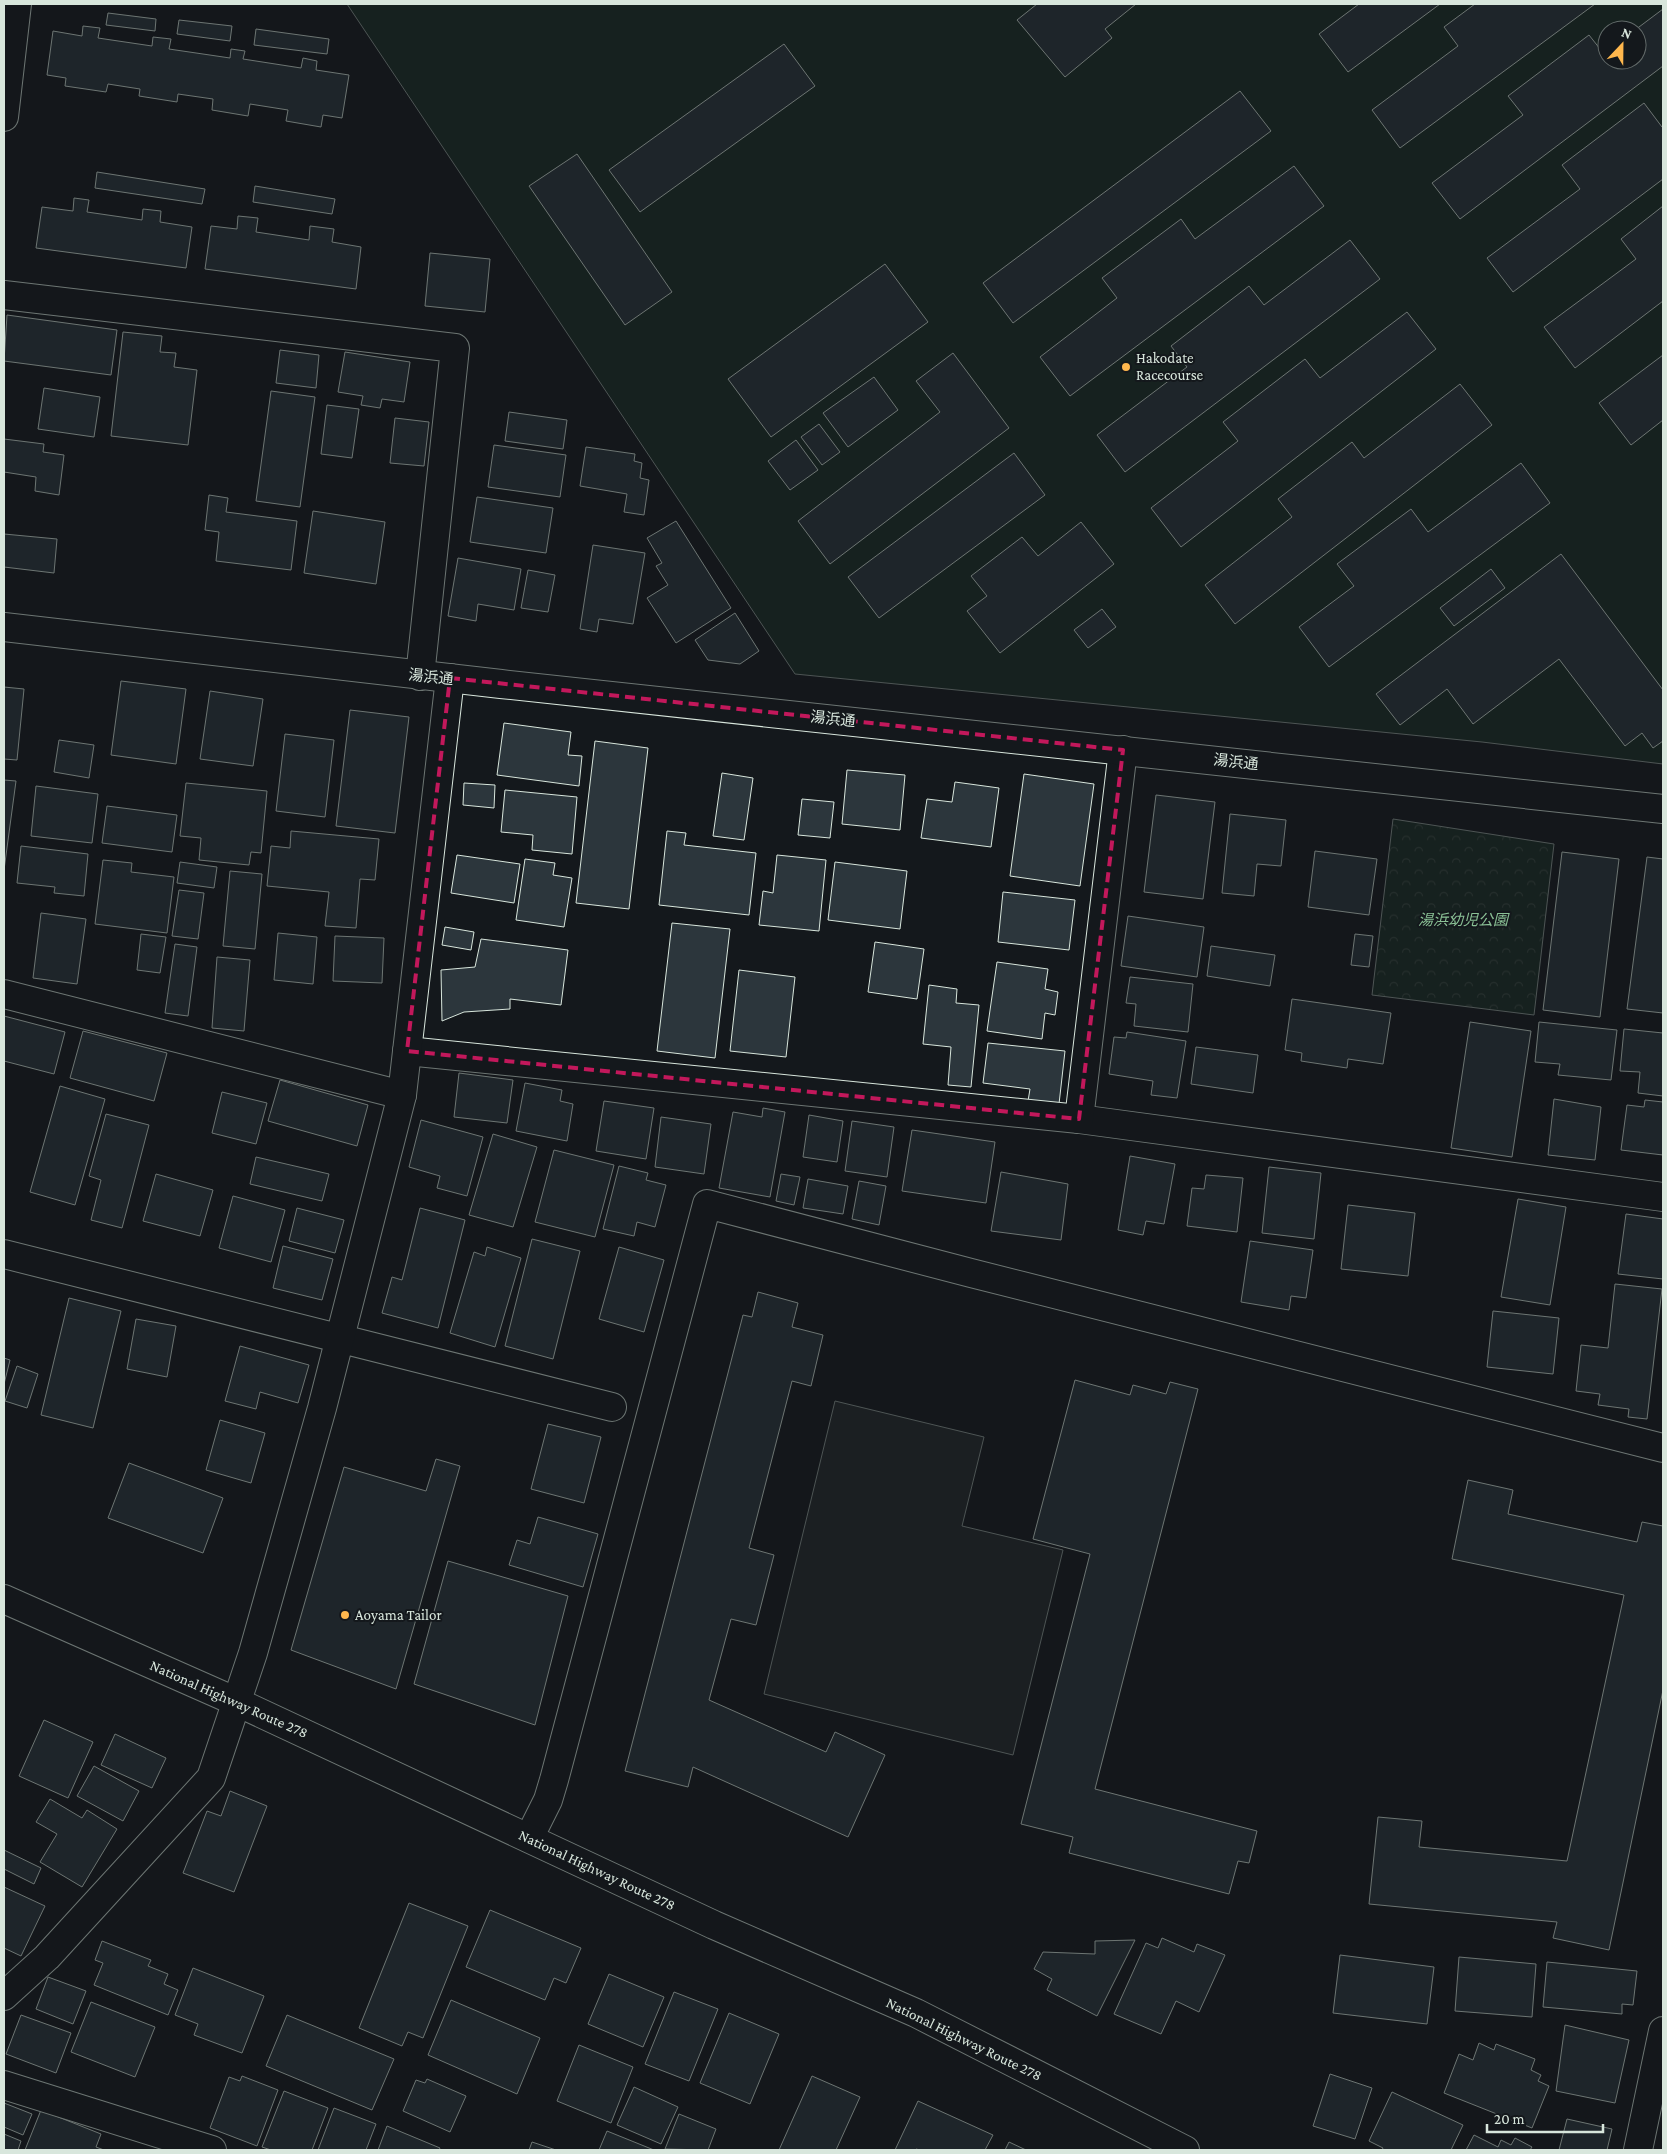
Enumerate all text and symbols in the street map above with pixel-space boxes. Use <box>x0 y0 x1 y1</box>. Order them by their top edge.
north arrow <box>1597 20 1647 70</box>
text: N <box>1619 24 1635 42</box>
place label: Hakodate Racecourse <box>1136 350 1204 383</box>
marker: Hakodate Racecourse <box>1120 361 1132 373</box>
street label: 湯浜通 <box>408 667 454 687</box>
street label: 湯浜通 <box>810 709 856 729</box>
street label: 湯浜通 <box>1213 752 1259 772</box>
park label: 湯浜幼児公園 <box>1418 912 1510 928</box>
place label: Aoyama Tailor <box>355 1607 442 1624</box>
marker: Aoyama Tailor <box>339 1609 351 1621</box>
street label: National Highway Route 278 <box>147 1657 310 1742</box>
street label: National Highway Route 278 <box>516 1827 678 1914</box>
street label: National Highway Route 278 <box>883 1994 1044 2085</box>
scale bar <box>1487 2102 1603 2134</box>
text: 20 m <box>1494 2111 1525 2127</box>

